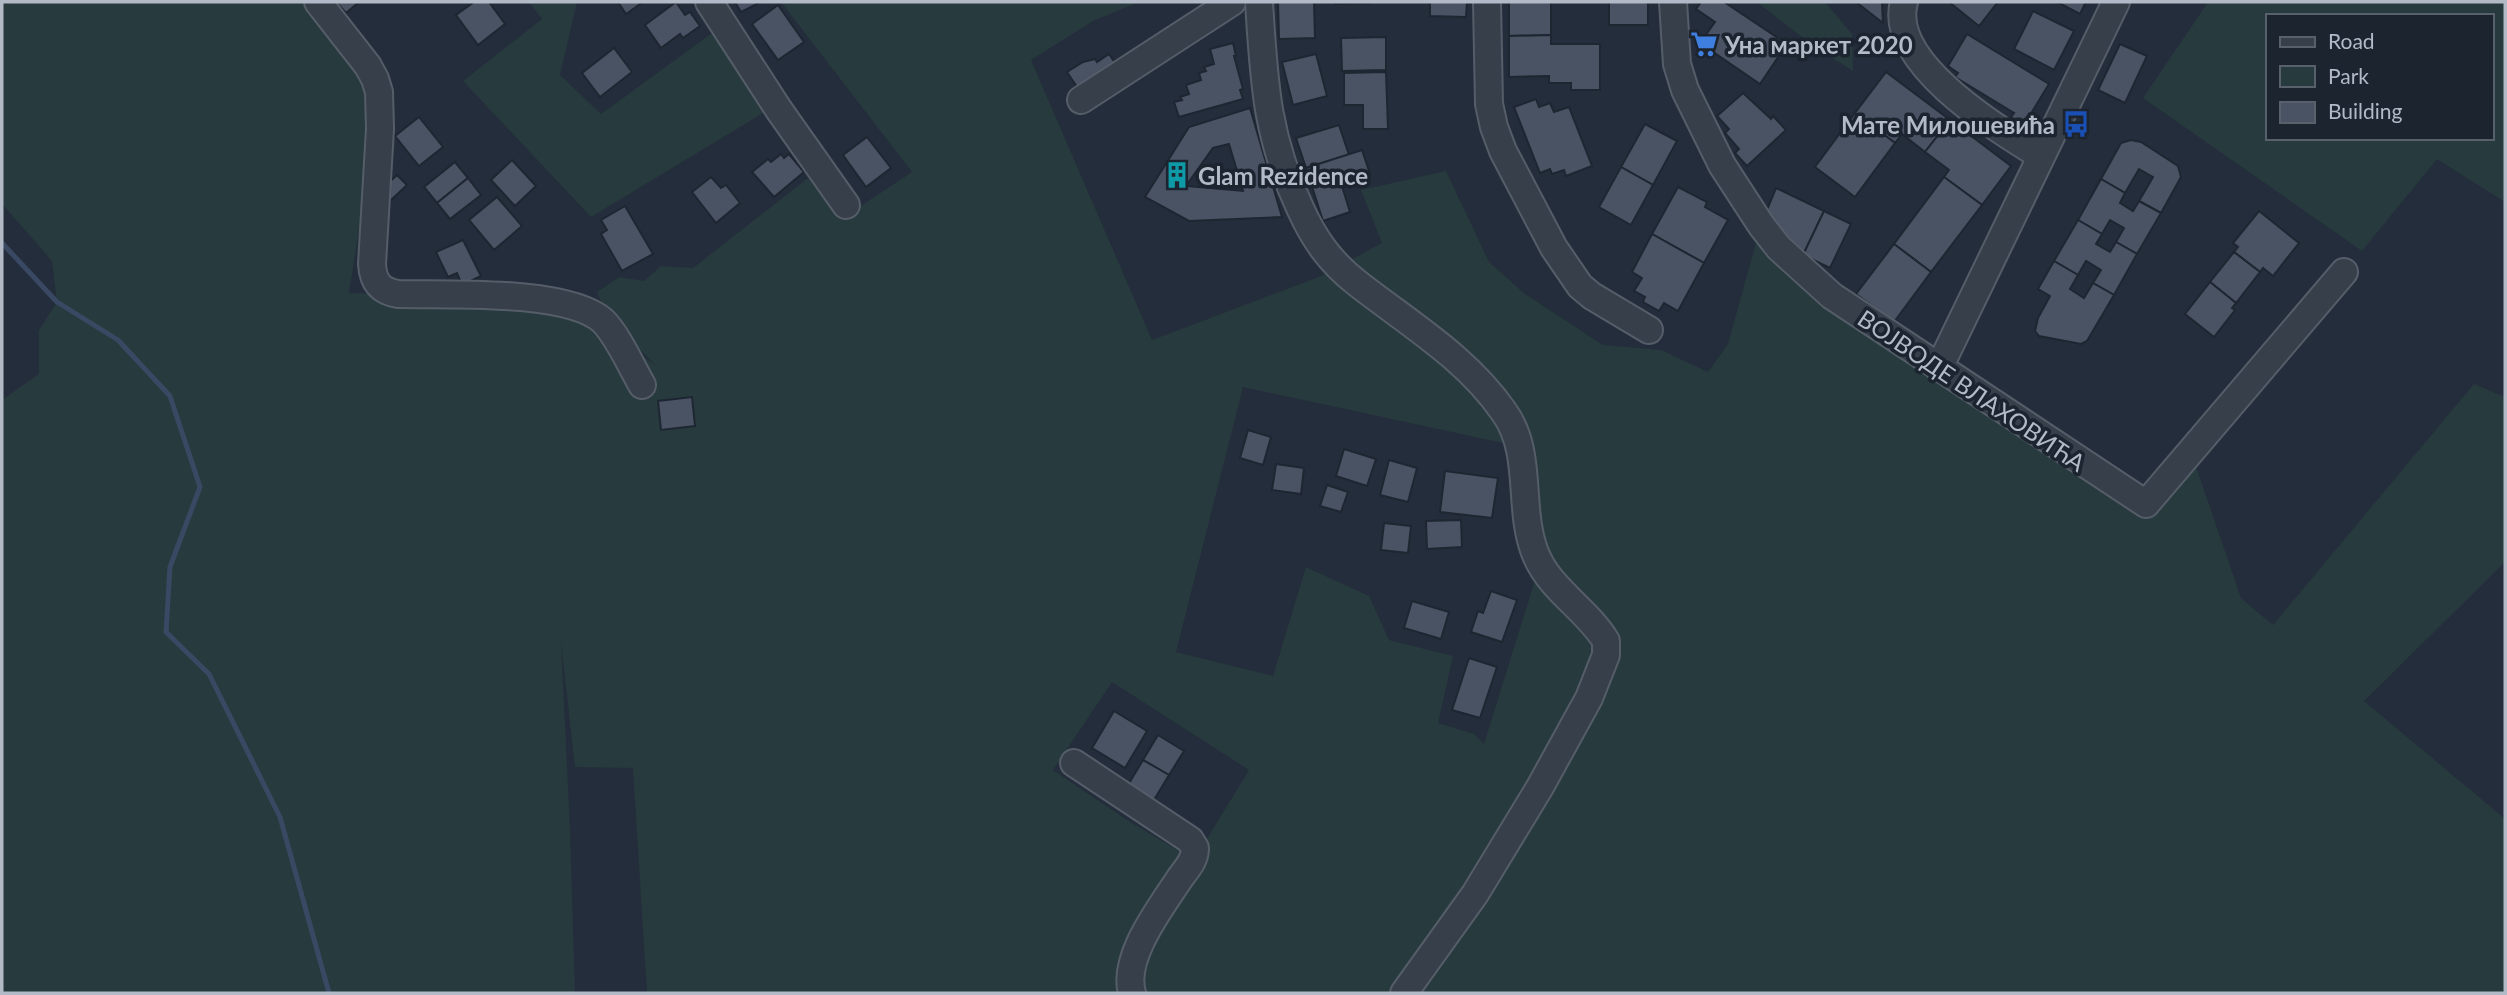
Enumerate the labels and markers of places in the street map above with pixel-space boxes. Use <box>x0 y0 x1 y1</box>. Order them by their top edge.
supermarket icon: Уна маркет 2020 <box>1689 29 1719 59</box>
place label: Уна маркет 2020 <box>1724 30 1913 59</box>
bus stop icon: Мате Милошевића <box>2061 109 2091 139</box>
place label: Мате Милошевића <box>1841 110 2055 139</box>
building icon: Glam Rezidence <box>1162 160 1192 190</box>
place label: Glam Rezidence <box>1198 161 1368 190</box>

